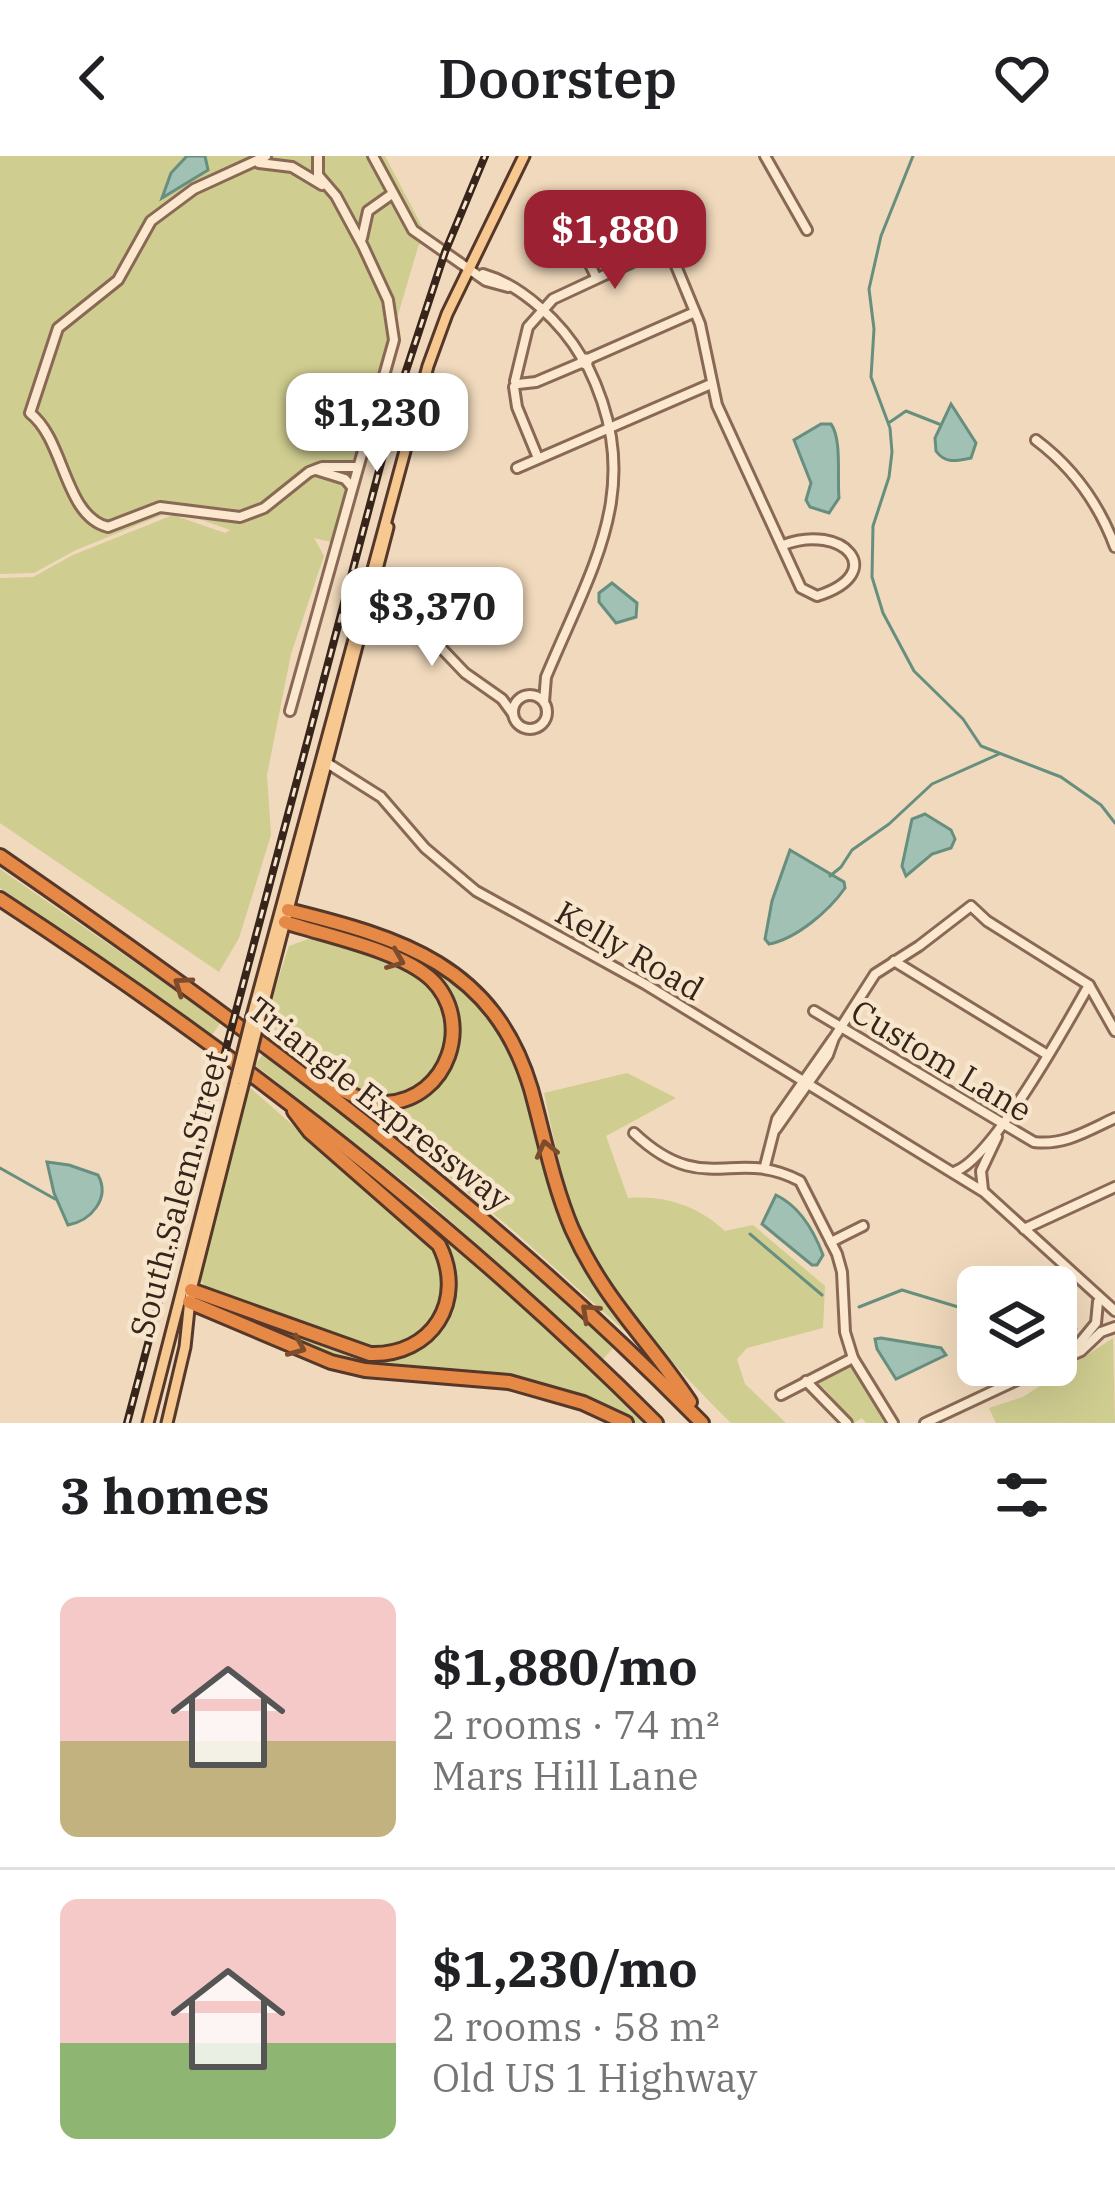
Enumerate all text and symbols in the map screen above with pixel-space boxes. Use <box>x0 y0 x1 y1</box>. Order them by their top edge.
text: Doorstep <box>438 43 677 113</box>
icon: back <box>60 45 126 111</box>
icon: heart <box>989 45 1055 111</box>
pin: $1,880 <box>517 190 713 292</box>
text: $1,880 <box>551 203 679 254</box>
pin: $1,230 <box>279 373 475 475</box>
text: $1,230 <box>313 386 441 437</box>
pin: $3,370 <box>334 567 530 669</box>
text: $3,370 <box>368 580 496 631</box>
street label: Kelly Road <box>548 890 712 1010</box>
one-way arrow <box>384 946 405 970</box>
one-way arrow <box>173 977 195 999</box>
street label: Triangle Expressway <box>239 987 521 1220</box>
street label: Custom Lane <box>844 989 1040 1131</box>
street label: South Salem Street <box>119 1046 237 1342</box>
one-way arrow <box>535 1140 560 1160</box>
map controls <box>957 1266 1077 1386</box>
button: layers <box>957 1266 1077 1386</box>
one-way arrow <box>581 1304 602 1326</box>
one-way arrow <box>285 1333 306 1357</box>
text: 3 homes <box>60 1462 270 1528</box>
icon: filters <box>989 1462 1055 1528</box>
text: $1,880/mo <box>432 1633 698 1699</box>
icon: home <box>156 1645 300 1789</box>
text: 2 rooms · 74 m² <box>432 1699 720 1750</box>
text: Mars Hill Lane <box>432 1750 698 1801</box>
text: $1,230/mo <box>432 1935 698 2001</box>
icon: home <box>156 1947 300 2091</box>
text: 2 rooms · 58 m² <box>432 2001 720 2052</box>
text: Old US 1 Highway <box>432 2052 757 2103</box>

